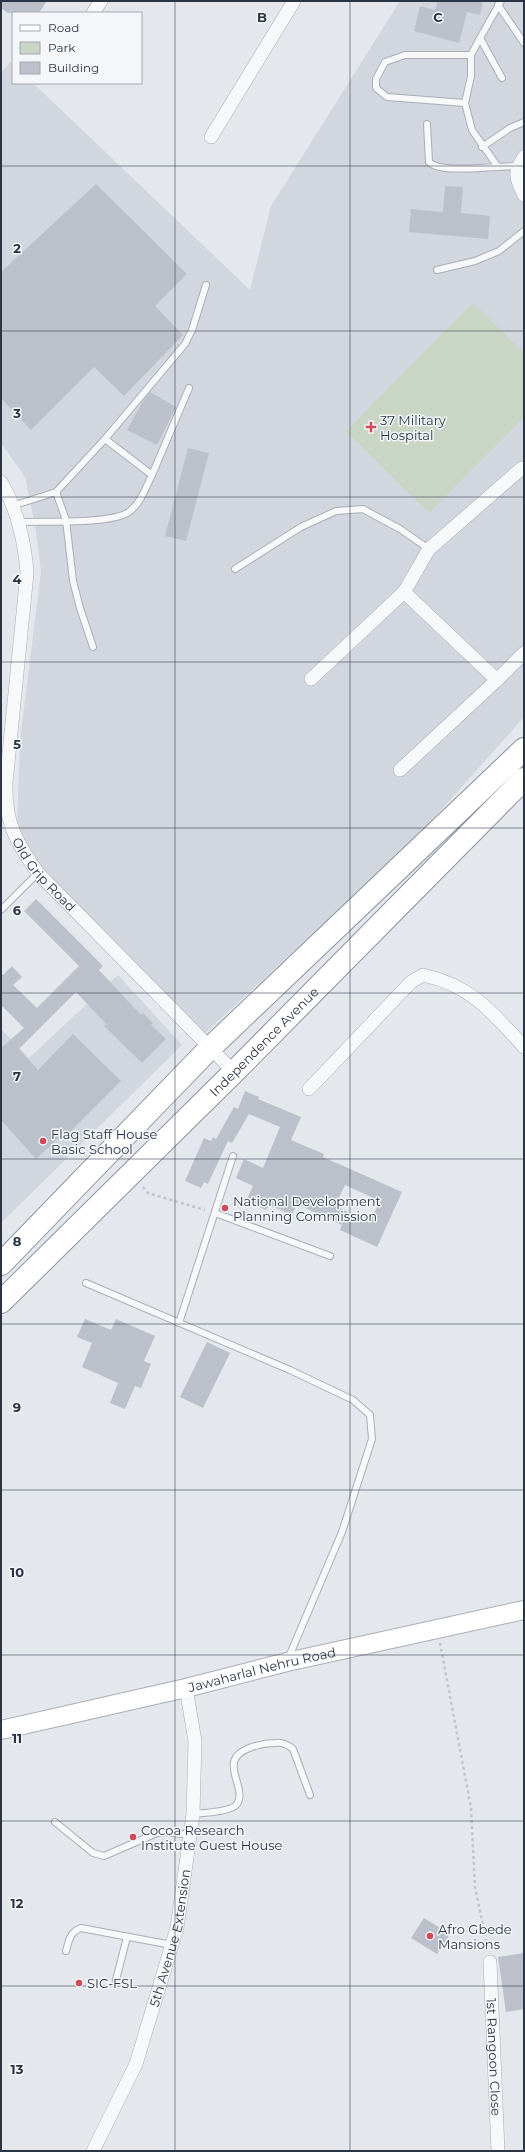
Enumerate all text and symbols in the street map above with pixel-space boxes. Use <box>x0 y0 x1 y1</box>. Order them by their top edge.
text: B <box>257 9 267 25</box>
text: C <box>433 9 443 25</box>
legend <box>12 12 142 84</box>
text: Road <box>48 20 79 35</box>
text: Park <box>48 40 76 55</box>
text: Building <box>48 60 99 75</box>
text: 2 <box>13 240 21 256</box>
text: 3 <box>12 405 21 421</box>
place label: 37 Military Hospital <box>380 412 447 443</box>
marker: 37 Military Hospital <box>365 421 377 433</box>
text: 4 <box>13 571 22 587</box>
text: 5 <box>13 736 21 752</box>
street label: Old Grip Road <box>9 834 79 915</box>
text: 6 <box>13 902 22 918</box>
street label: Independence Avenue <box>206 983 322 1100</box>
text: 7 <box>13 1068 21 1084</box>
place label: Flag Staff House Basic School <box>51 1126 157 1157</box>
marker: Flag Staff House Basic School <box>38 1136 48 1146</box>
place label: National Development Planning Commission <box>233 1193 381 1224</box>
marker: National Development Planning Commission <box>220 1203 230 1213</box>
text: 8 <box>13 1233 22 1249</box>
text: 9 <box>13 1399 21 1415</box>
text: 10 <box>10 1564 24 1580</box>
street label: Jawaharlal Nehru Road <box>186 1644 337 1695</box>
text: 11 <box>12 1730 22 1746</box>
place label: Cocoa Research Institute Guest House <box>141 1822 282 1853</box>
marker: Cocoa Research Institute Guest House <box>128 1832 138 1842</box>
street label: 5th Avenue Extension <box>146 1868 193 2009</box>
text: 12 <box>11 1895 24 1911</box>
place label: Afro Gbede Mansions <box>438 1921 512 1952</box>
marker: Afro Gbede Mansions <box>425 1931 435 1941</box>
place label: SIC-FSL <box>87 1975 137 1991</box>
marker: SIC-FSL <box>74 1978 84 1988</box>
street label: 1st Rangoon Close <box>484 1998 505 2116</box>
text: 13 <box>11 2061 24 2077</box>

